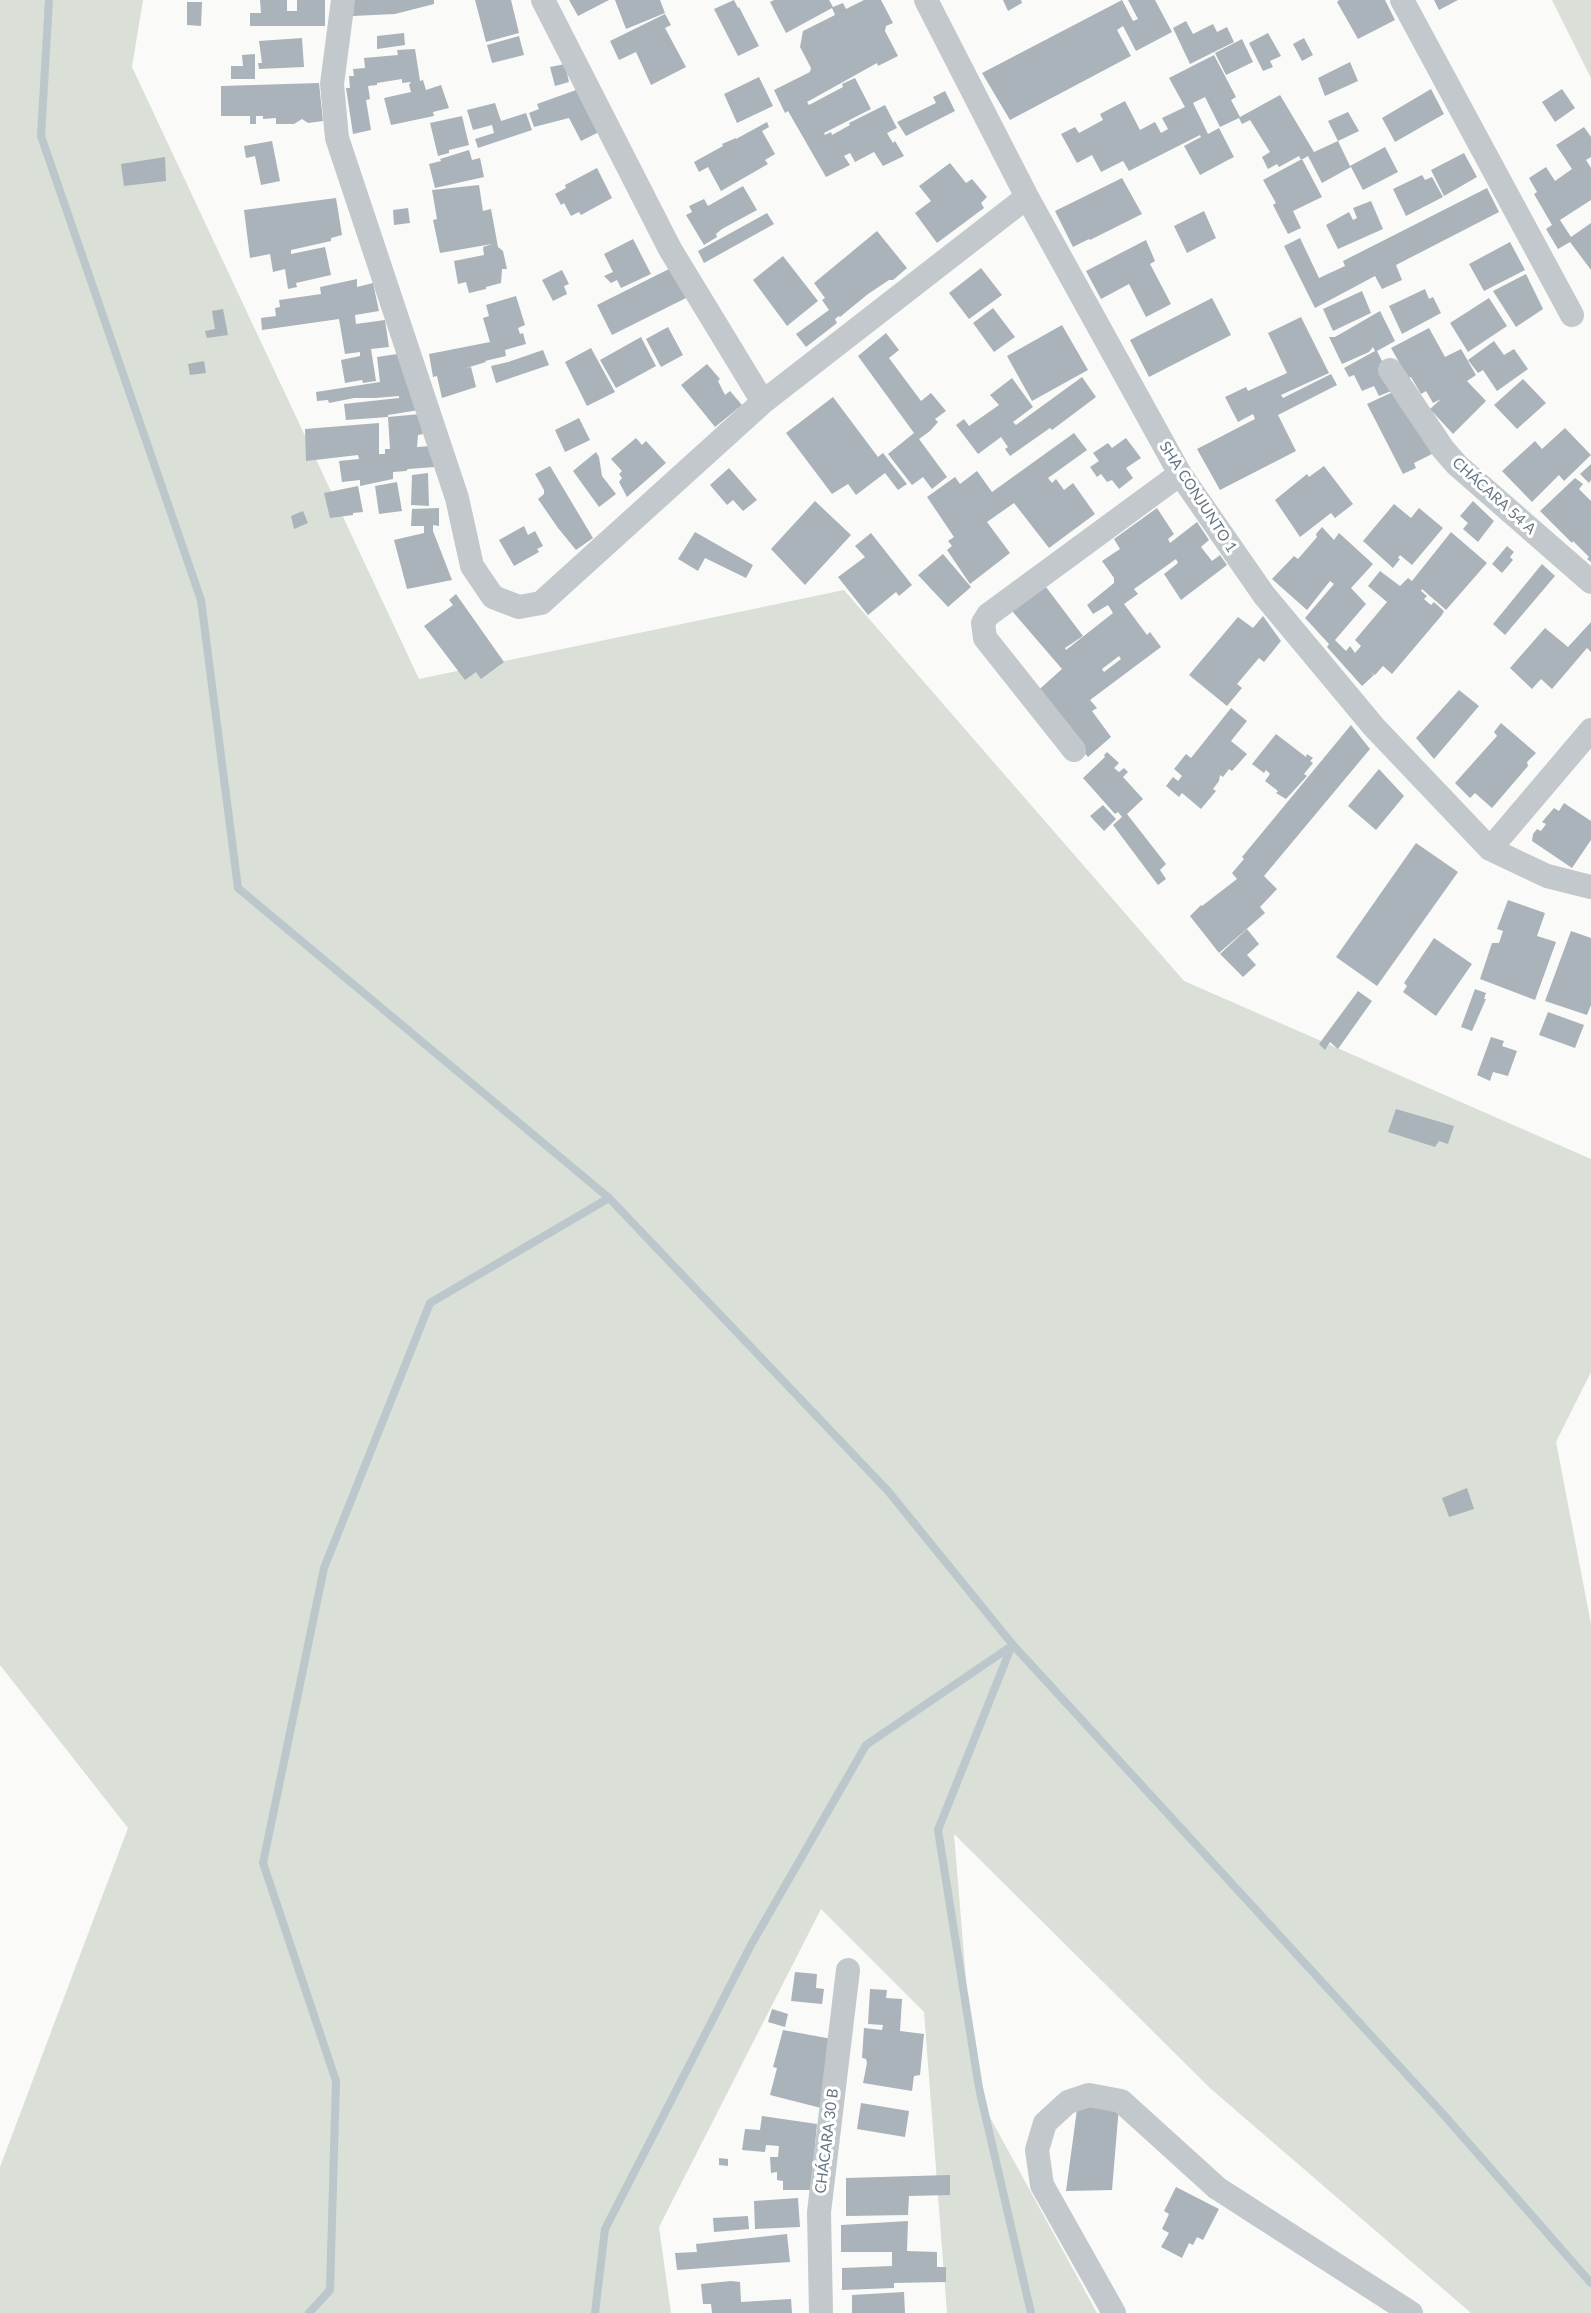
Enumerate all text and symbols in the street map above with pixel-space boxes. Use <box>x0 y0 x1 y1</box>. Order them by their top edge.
street label: SHA CONJUNTO 1 <box>1155 438 1241 556</box>
street label: CHÁCARA 54 A <box>1448 454 1540 538</box>
street label: CHÁCARA 30 B <box>812 2087 842 2195</box>

